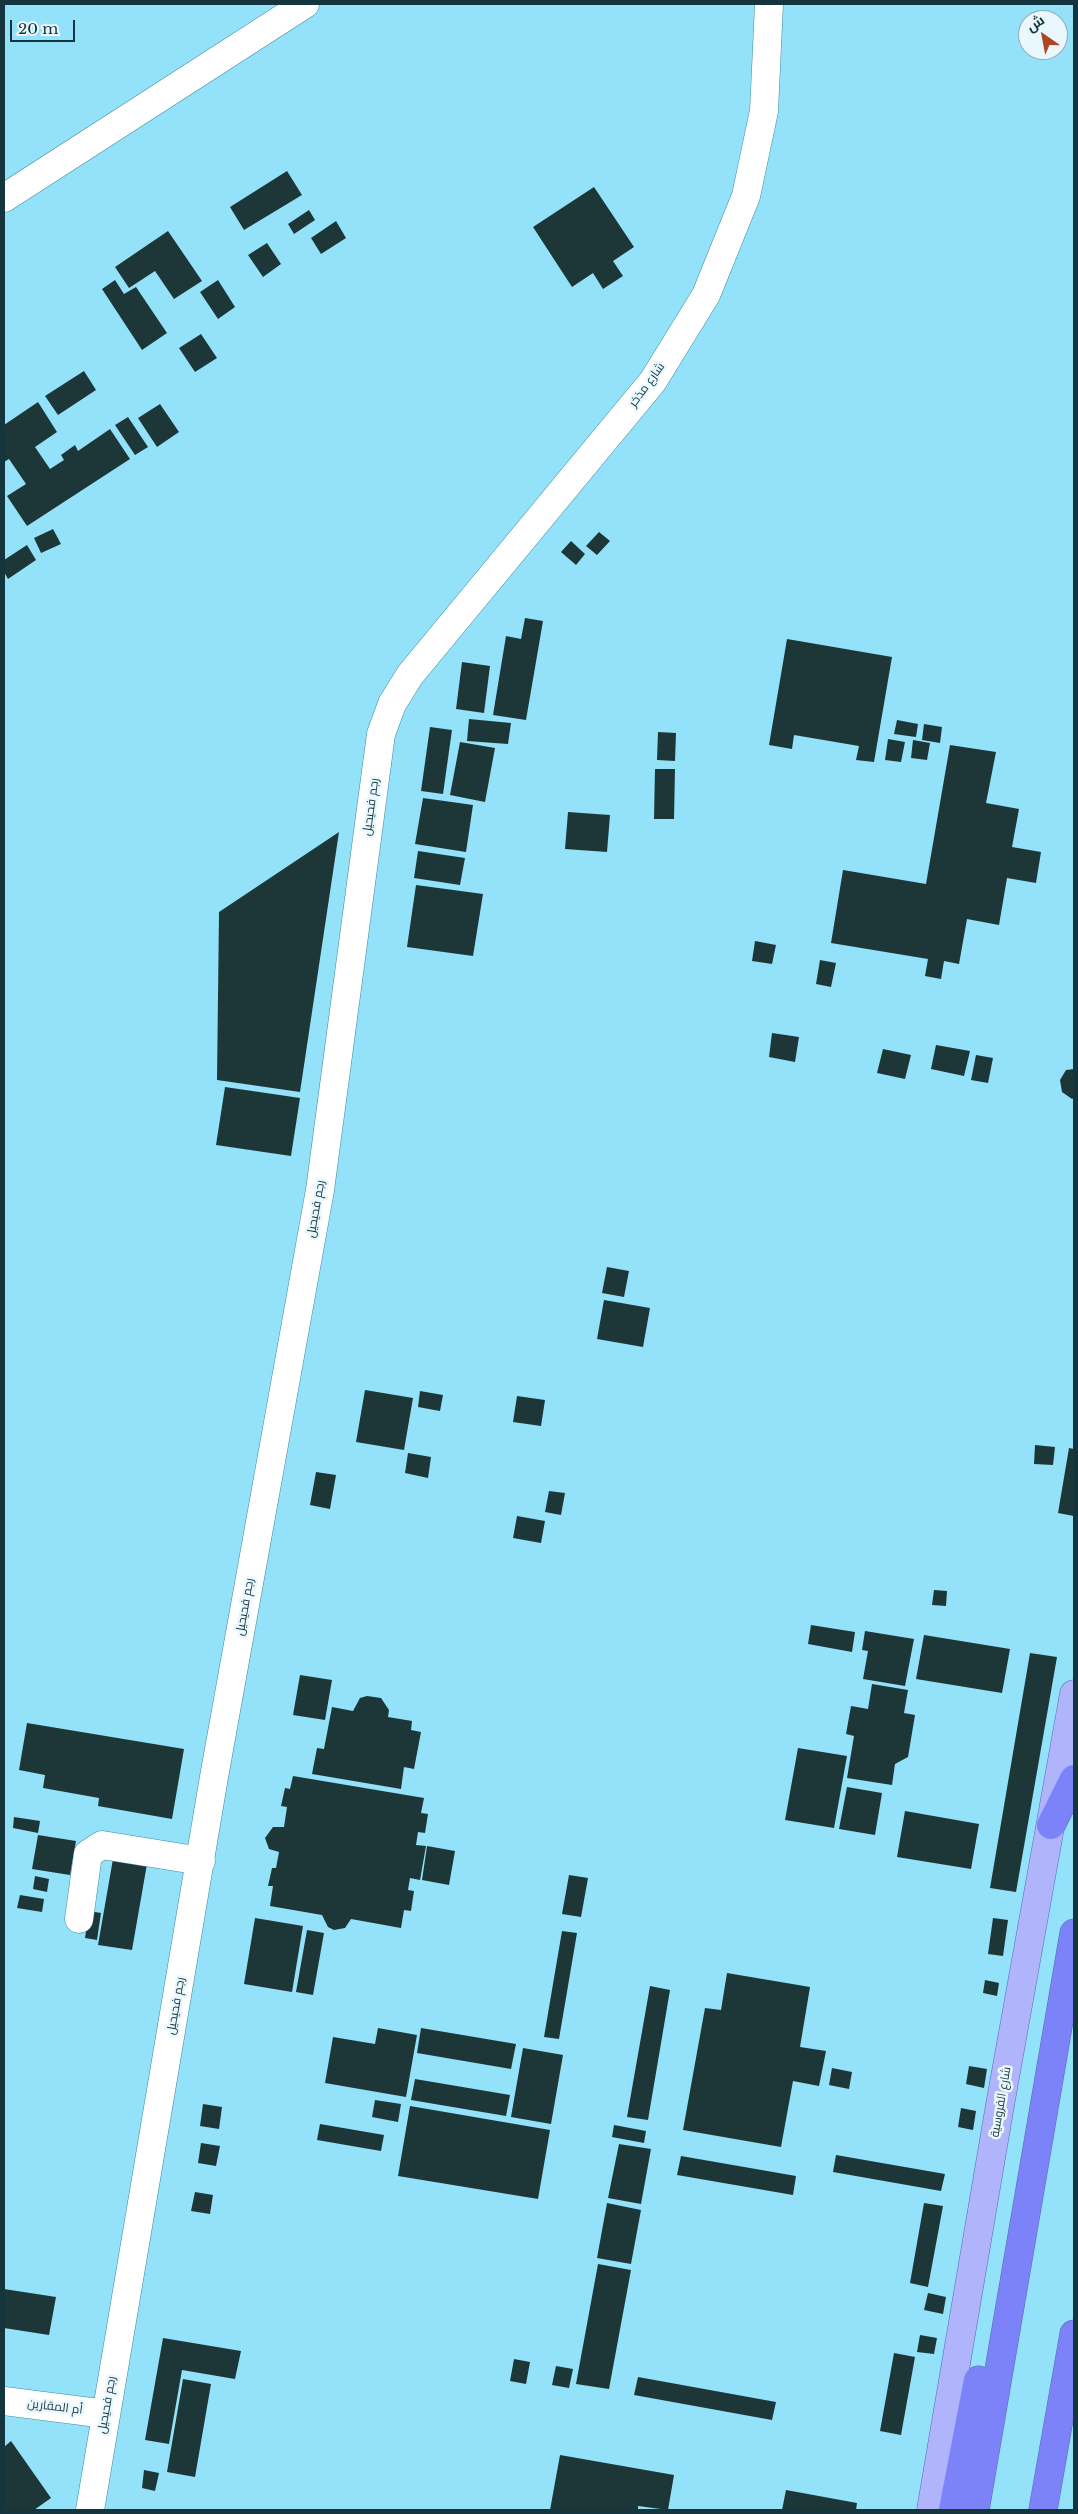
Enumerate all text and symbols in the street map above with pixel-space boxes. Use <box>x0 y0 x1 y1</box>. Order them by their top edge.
scale bar <box>12 10 78 42</box>
north arrow <box>1018 10 1068 60</box>
text: ش <box>1023 11 1048 36</box>
text: 20 m <box>18 19 58 38</box>
street label: شارع مذخر <box>626 360 668 410</box>
street label: رجم فحيحيل <box>360 777 382 837</box>
street label: رجم فحيحيل <box>304 1179 328 1239</box>
street label: رجم فحيحيل <box>233 1577 257 1637</box>
street label: رجم فحيحيل <box>164 1976 188 2036</box>
street label: شارع الفروسية <box>988 2066 1014 2138</box>
street label: رجم فحيحيل <box>95 2375 119 2435</box>
street label: أم المقارين <box>26 2396 84 2418</box>

